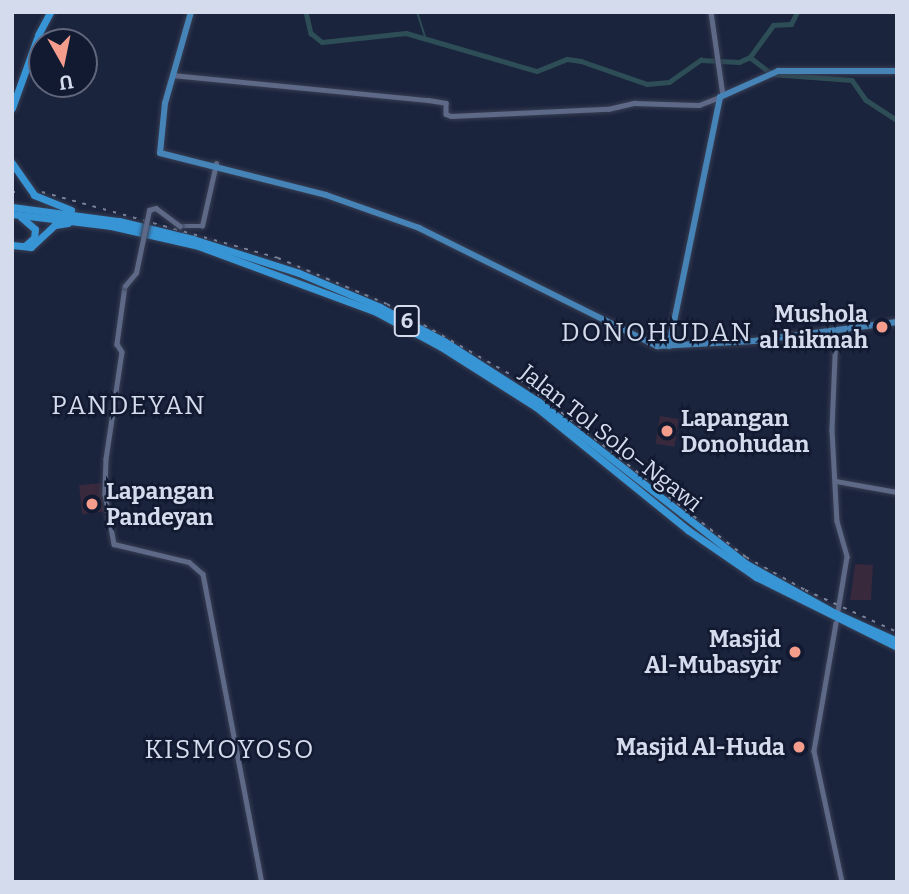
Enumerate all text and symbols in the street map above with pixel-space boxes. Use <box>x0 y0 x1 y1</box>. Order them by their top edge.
north arrow <box>28 28 98 98</box>
text: U <box>57 70 75 95</box>
place label: Mushola al hikmah <box>759 300 868 354</box>
road number: 6 <box>393 304 421 338</box>
district label: DONOHUDAN <box>562 317 752 349</box>
marker: Mushola al hikmah <box>874 319 890 335</box>
street label: Jalan Tol Solo–Ngawi <box>515 359 707 517</box>
district label: PANDEYAN <box>52 390 206 422</box>
place label: Lapangan Donohudan <box>681 404 809 458</box>
marker: Lapangan Donohudan <box>659 423 675 439</box>
place label: Lapangan Pandeyan <box>106 477 214 531</box>
marker: Lapangan Pandeyan <box>84 496 100 512</box>
place label: Masjid Al-Mubasyir <box>645 625 781 679</box>
marker: Masjid Al-Mubasyir <box>787 644 803 660</box>
place label: Masjid Al-Huda <box>616 733 785 761</box>
district label: KISMOYOSO <box>146 734 314 766</box>
marker: Masjid Al-Huda <box>791 739 807 755</box>

